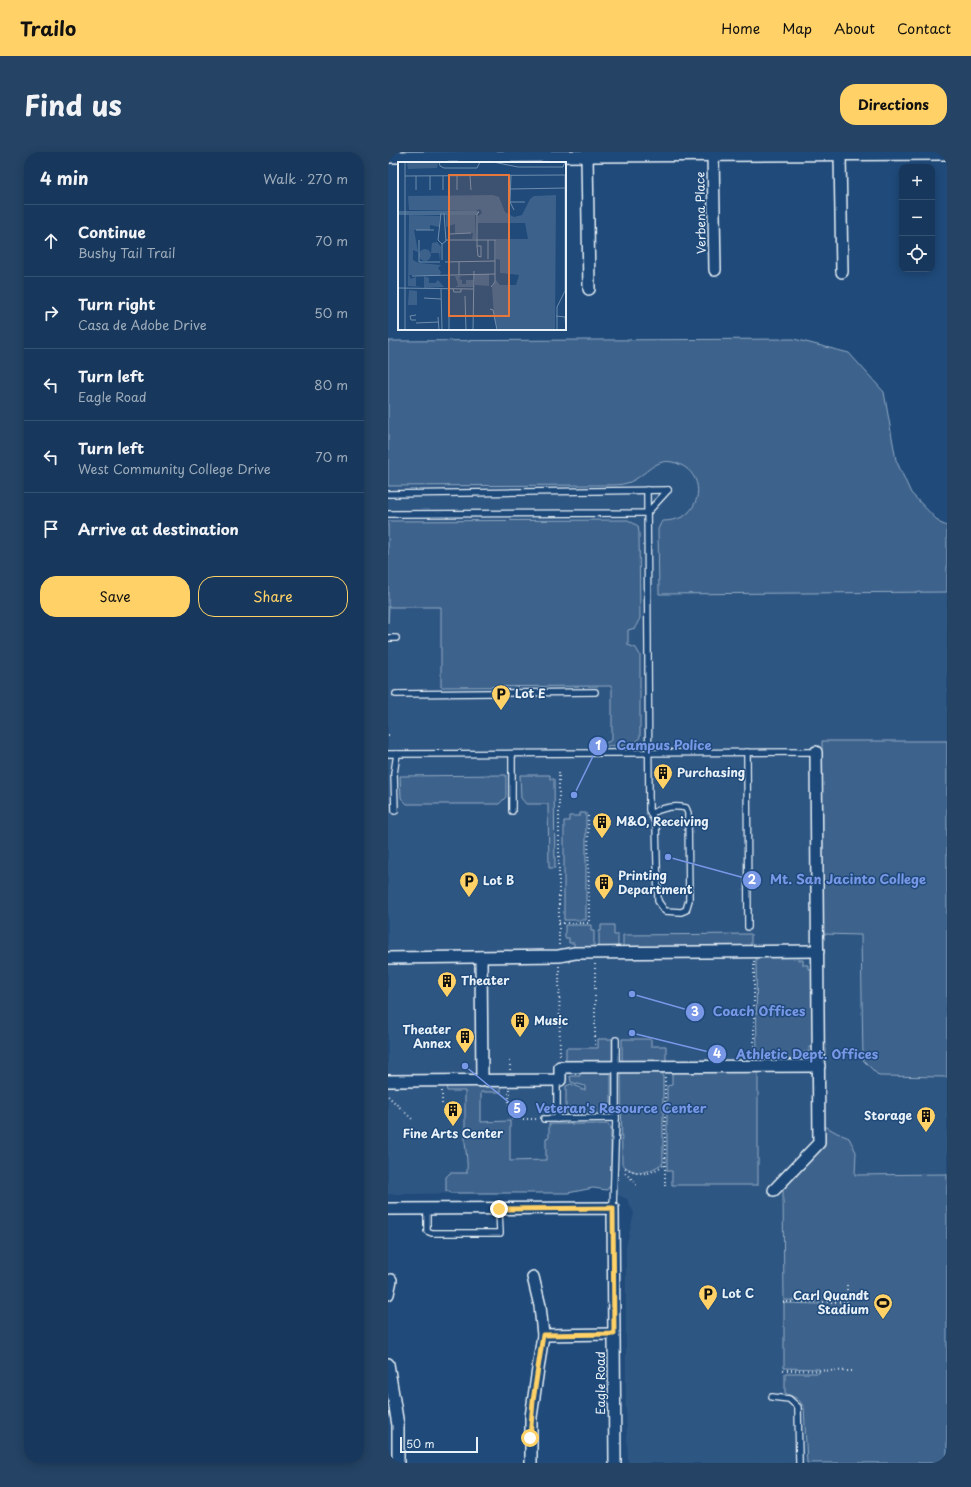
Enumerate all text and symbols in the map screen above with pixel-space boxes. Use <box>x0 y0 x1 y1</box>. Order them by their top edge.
text: Trailo <box>20 14 76 42</box>
text: Home <box>721 18 760 39</box>
text: Map <box>782 18 812 39</box>
text: About <box>834 18 875 39</box>
text: Contact <box>897 18 951 39</box>
text: Find us <box>24 83 122 126</box>
button: Directions <box>840 84 947 125</box>
inset map <box>398 162 566 330</box>
map controls <box>899 164 935 272</box>
button: + <box>899 164 935 200</box>
text: 4 min <box>40 165 88 191</box>
text: Walk · 270 m <box>263 169 348 188</box>
street label: Verbena Place <box>690 172 710 254</box>
button: − <box>899 200 935 236</box>
text: Continue <box>78 220 146 243</box>
icon: ahead <box>40 230 62 252</box>
text: 70 m <box>315 231 348 250</box>
button: locate <box>899 236 935 272</box>
text: Bushy Tail Trail <box>78 243 176 262</box>
text: Turn right <box>78 292 155 315</box>
icon: right <box>40 302 62 324</box>
text: 50 m <box>314 303 348 322</box>
text: Casa de Adobe Drive <box>78 315 207 334</box>
text: Turn left <box>78 364 144 387</box>
icon: left <box>40 374 62 396</box>
text: 80 m <box>314 375 348 394</box>
text: Eagle Road <box>78 387 147 406</box>
text: Turn left <box>78 436 144 459</box>
icon: left <box>40 446 62 468</box>
text: 70 m <box>315 447 348 466</box>
text: West Community College Drive <box>78 459 271 478</box>
text: Arrive at destination <box>78 517 239 540</box>
icon: arrive <box>40 518 62 540</box>
button: Save <box>40 576 190 617</box>
button: Share <box>198 576 348 617</box>
parking icon: Lot E <box>490 683 512 711</box>
place label: Lot E <box>515 684 546 702</box>
callout: Campus Police <box>588 733 719 758</box>
text: Campus Police <box>616 735 712 754</box>
text: 1 <box>595 736 601 754</box>
building icon: Purchasing <box>652 762 674 790</box>
place label: Purchasing <box>677 763 745 781</box>
building icon: M&O, Receiving <box>591 811 613 839</box>
place label: M&O, Receiving <box>616 812 709 830</box>
place label: Printing Department <box>618 866 693 898</box>
callout: Mt. San Jacinto College <box>742 867 934 892</box>
text: Mt. San Jacinto College <box>770 869 926 888</box>
parking icon: Lot B <box>458 870 480 898</box>
text: 2 <box>748 870 757 888</box>
place label: Lot B <box>483 871 514 889</box>
building icon: Printing Department <box>593 872 615 900</box>
building icon: Theater <box>436 970 458 998</box>
place label: Theater <box>461 971 510 989</box>
callout: Coach Offices <box>685 999 813 1024</box>
text: Coach Offices <box>713 1001 805 1020</box>
text: 3 <box>691 1002 699 1020</box>
building icon: Music <box>509 1010 531 1038</box>
place label: Music <box>534 1011 569 1029</box>
place label: Theater Annex <box>403 1020 452 1052</box>
building icon: Theater Annex <box>454 1026 476 1054</box>
callout: Athletic Dept. Offices <box>707 1042 886 1067</box>
text: 4 <box>713 1044 721 1062</box>
text: Athletic Dept. Offices <box>735 1044 878 1063</box>
callout: Veteran's Resource Center <box>507 1096 714 1121</box>
text: Veteran's Resource Center <box>535 1098 707 1117</box>
building icon: Fine Arts Center <box>442 1099 464 1127</box>
text: 5 <box>513 1099 521 1117</box>
building icon: Storage <box>915 1105 937 1133</box>
place label: Storage <box>864 1106 912 1124</box>
place label: Fine Arts Center <box>403 1124 504 1142</box>
route end <box>490 1200 508 1218</box>
parking icon: Lot C <box>697 1283 719 1311</box>
place label: Lot C <box>722 1284 754 1302</box>
place label: Carl Quandt Stadium <box>793 1286 869 1318</box>
sports icon: Carl Quandt Stadium <box>872 1292 894 1320</box>
street label: Eagle Road <box>591 1351 609 1415</box>
route start <box>521 1429 539 1447</box>
scale bar <box>400 1435 478 1454</box>
text: 50 m <box>406 1435 435 1452</box>

